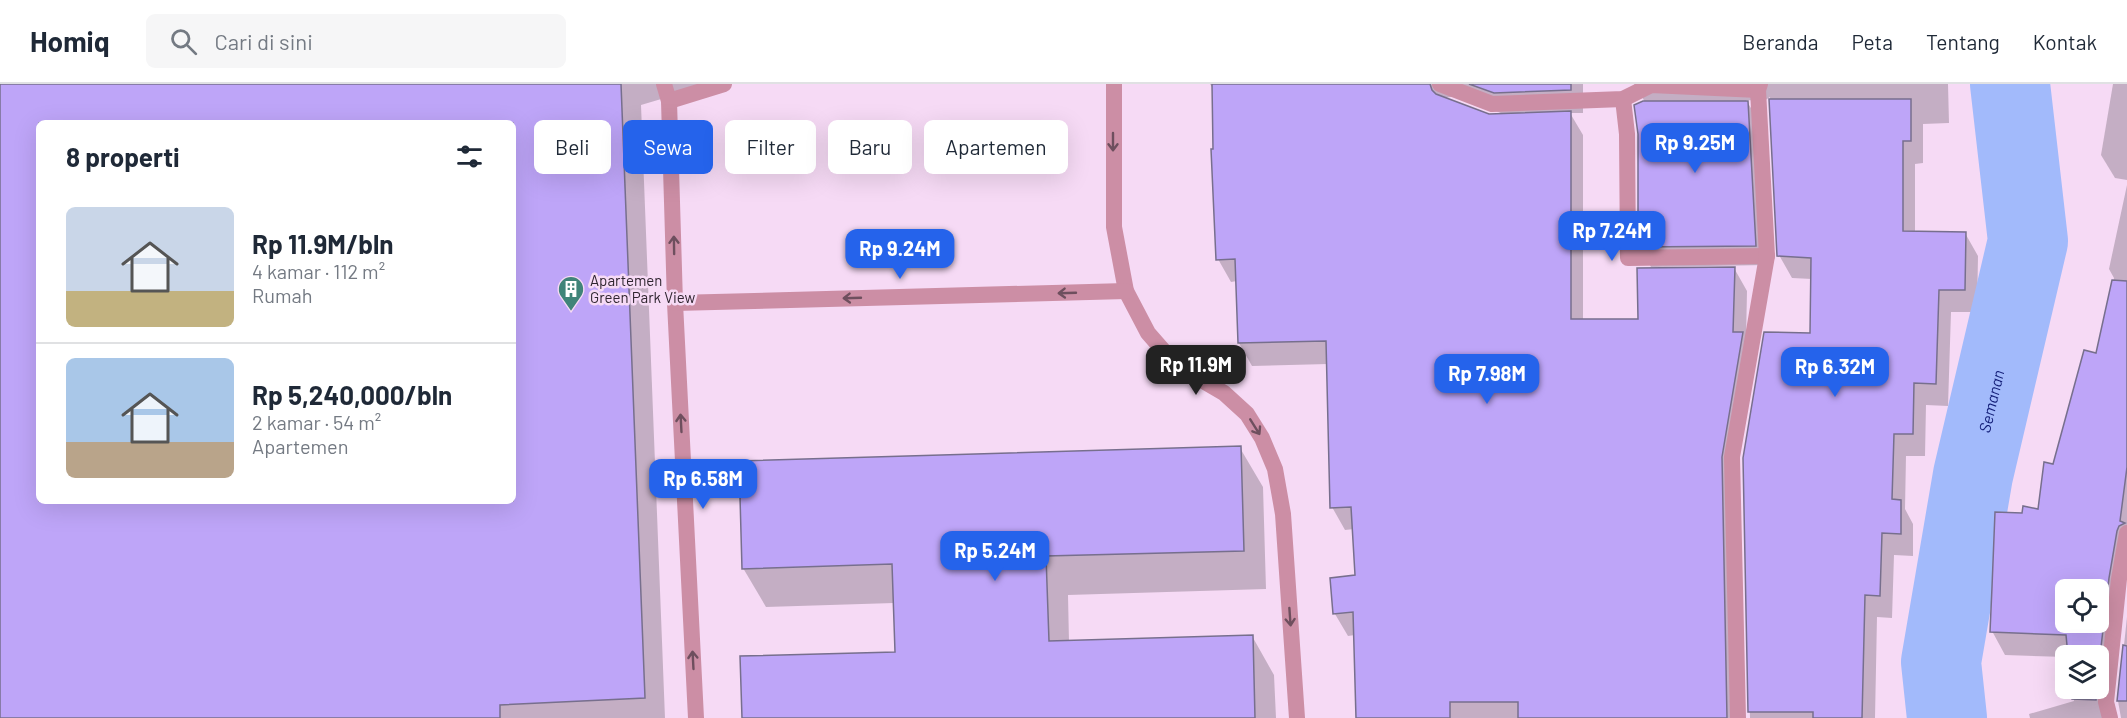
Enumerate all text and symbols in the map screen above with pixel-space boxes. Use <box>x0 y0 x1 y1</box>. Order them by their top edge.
search box <box>146 14 566 68</box>
text: Homiq <box>30 24 110 58</box>
icon: search <box>167 25 200 58</box>
text: Cari di sini <box>215 28 313 54</box>
text: Beranda <box>1742 29 1818 54</box>
text: Peta <box>1851 29 1893 54</box>
text: Tentang <box>1926 29 2000 54</box>
text: Kontak <box>2033 29 2097 54</box>
chip: Beli <box>534 120 611 174</box>
chip: Sewa <box>623 120 713 174</box>
chip: Filter <box>725 120 816 174</box>
chip: Baru <box>828 120 912 174</box>
chip: Apartemen <box>924 120 1068 174</box>
pin: Rp 9.25M <box>1633 123 1757 174</box>
text: Rp 9.25M <box>1655 130 1735 154</box>
one-way arrow <box>1107 132 1119 152</box>
icon: filters <box>453 140 486 173</box>
text: 8 properti <box>66 141 180 172</box>
pin: Rp 7.24M <box>1550 211 1674 262</box>
text: Rp 7.24M <box>1572 218 1652 242</box>
text: Rp 11.9M/bln <box>252 228 394 259</box>
pin: Rp 9.24M <box>838 229 962 280</box>
icon: home <box>114 231 186 303</box>
one-way arrow <box>668 235 680 255</box>
text: Rp 9.24M <box>859 236 941 260</box>
text: 4 kamar · 112 m² <box>252 259 385 283</box>
place label: Apartemen Green Park View <box>590 271 696 306</box>
building icon: Apartemen Green Park View <box>556 274 586 312</box>
text: Rumah <box>252 283 313 307</box>
one-way arrow <box>1058 287 1078 298</box>
one-way arrow <box>842 293 862 304</box>
pin: Rp 11.9M <box>1134 345 1258 396</box>
pin: Rp 6.32M <box>1773 347 1897 398</box>
text: Rp 11.9M <box>1160 352 1232 376</box>
pin: Rp 7.98M <box>1425 354 1549 405</box>
text: Rp 6.32M <box>1795 354 1875 378</box>
text: Rp 7.98M <box>1448 361 1526 385</box>
water label: Semanan <box>1974 368 2007 434</box>
text: Rp 5,240,000/bln <box>252 379 452 410</box>
icon: home <box>114 382 186 454</box>
text: 2 kamar · 54 m² <box>252 410 381 434</box>
one-way arrow <box>675 413 686 433</box>
one-way arrow <box>1250 418 1262 435</box>
text: Apartemen <box>252 434 348 458</box>
pin: Rp 6.58M <box>641 459 765 510</box>
text: Rp 6.58M <box>663 466 743 490</box>
pin: Rp 5.24M <box>933 531 1057 582</box>
text: Rp 5.24M <box>954 538 1036 562</box>
map controls <box>2055 579 2109 699</box>
button: locate <box>2055 579 2109 633</box>
one-way arrow <box>1285 606 1296 626</box>
button: layers <box>2055 645 2109 699</box>
one-way arrow <box>688 650 699 670</box>

